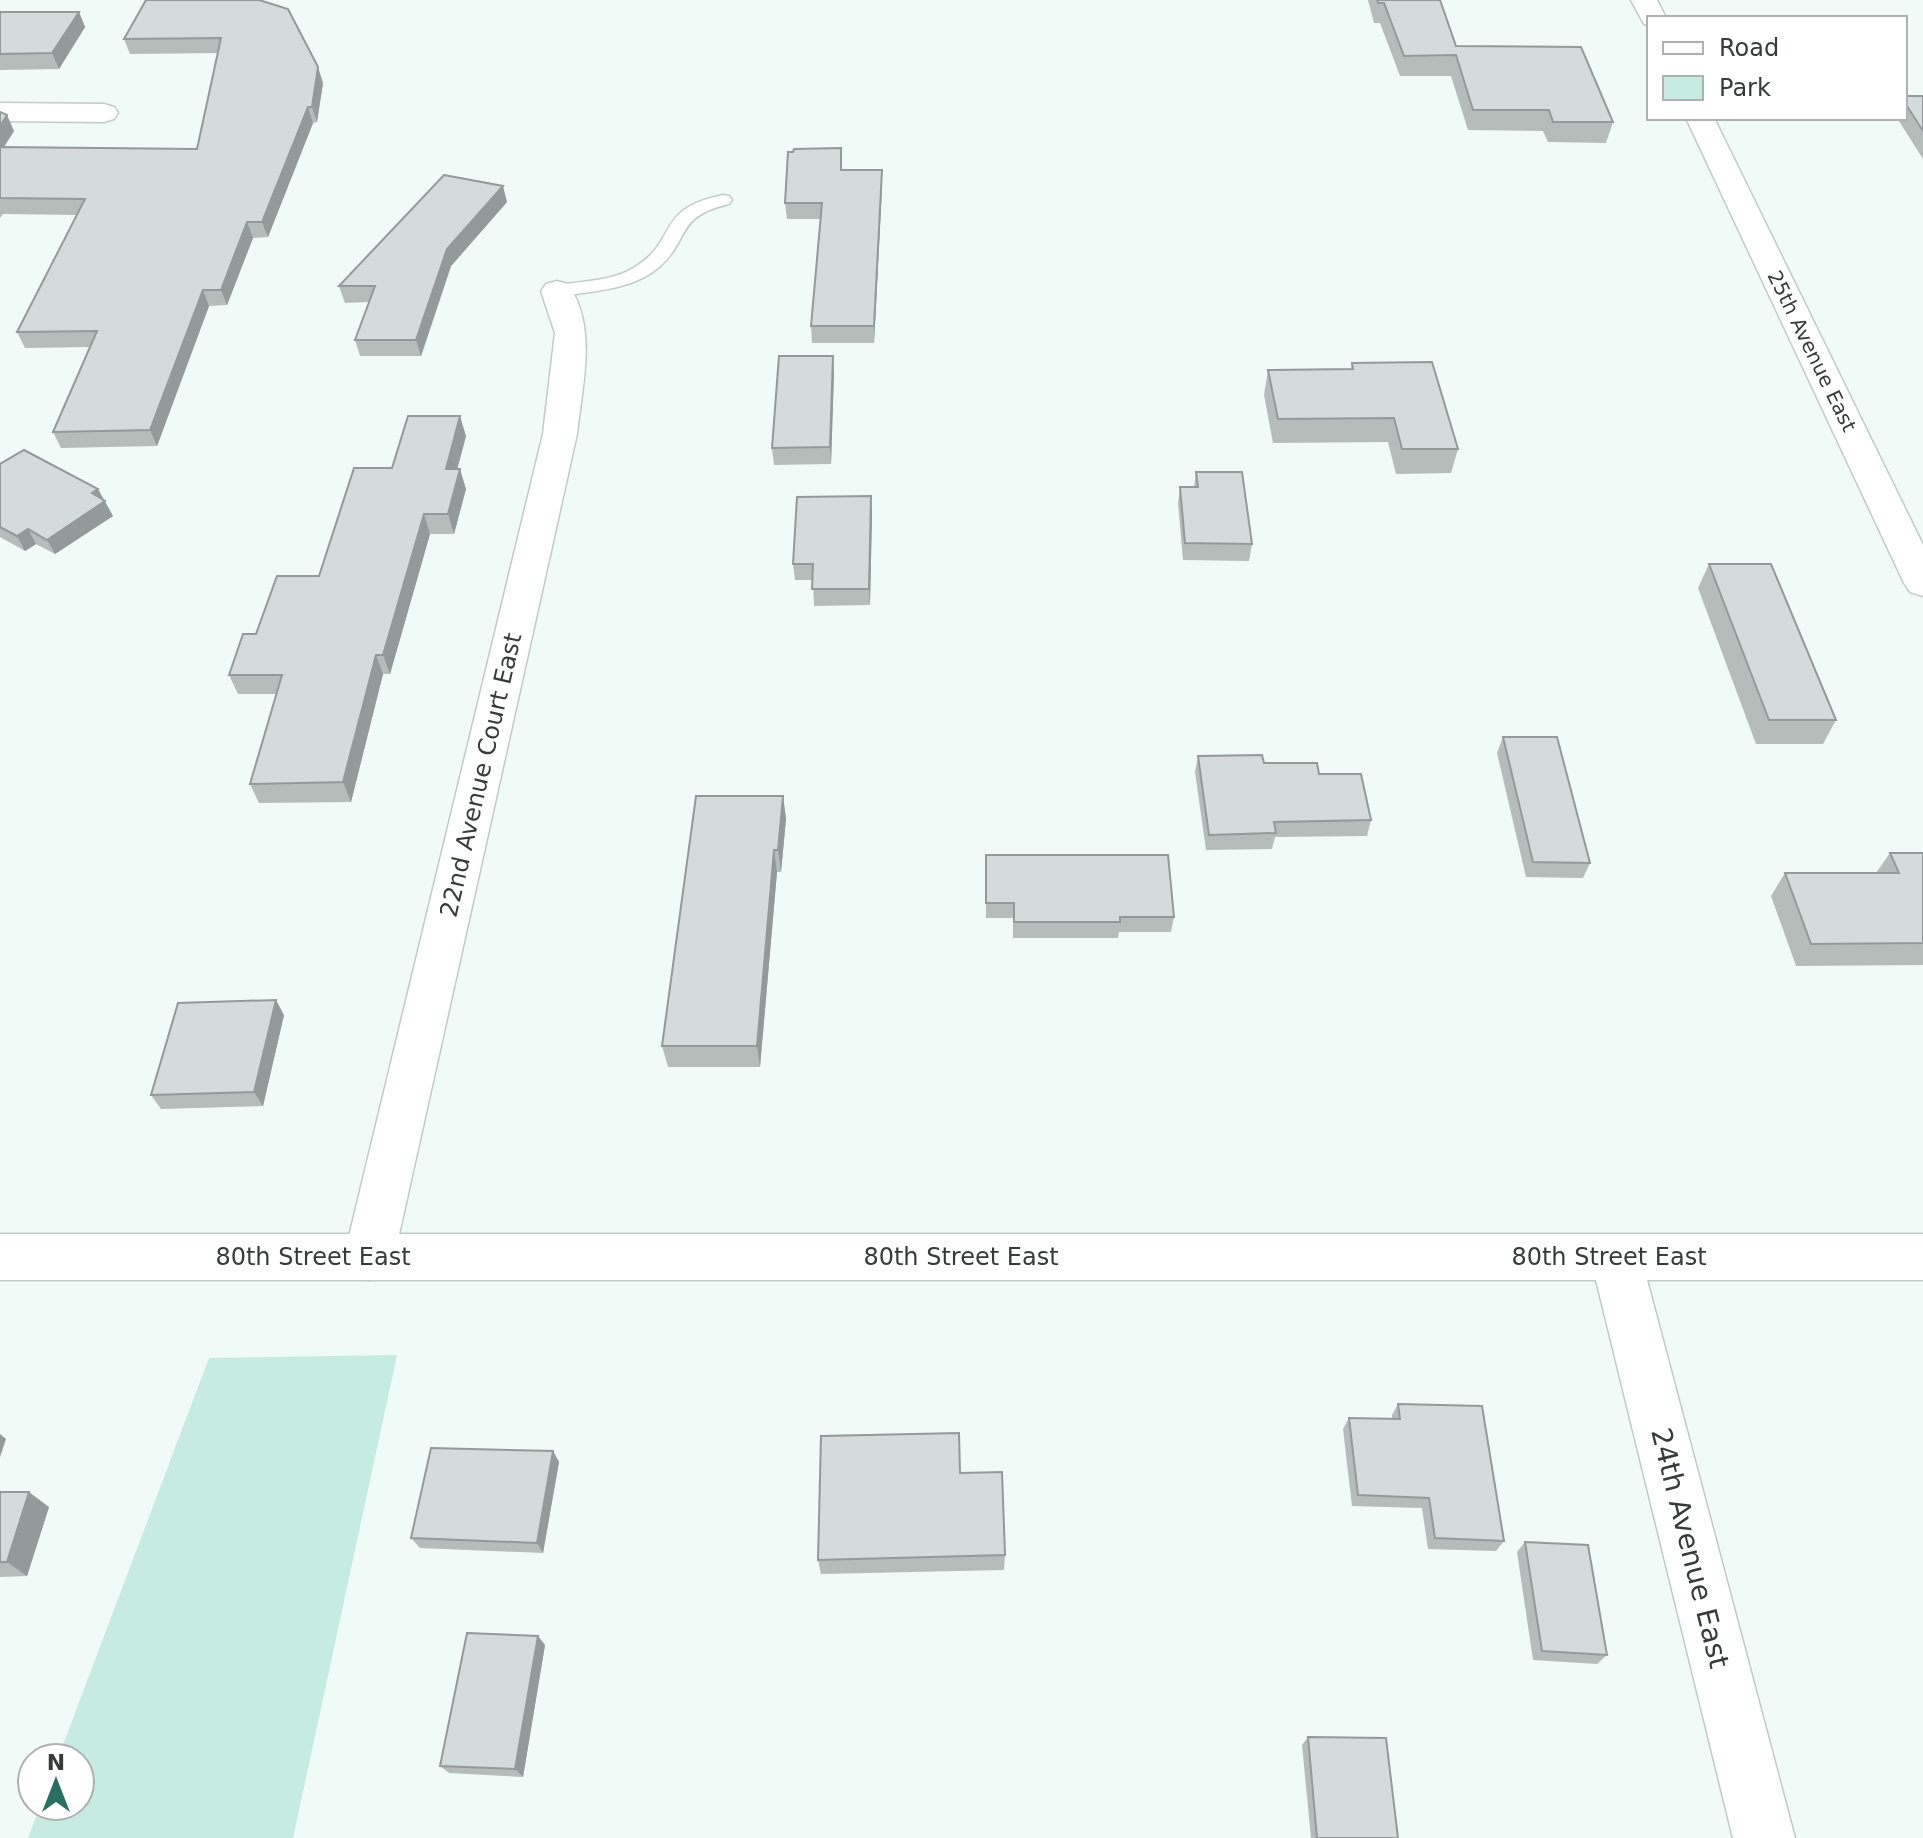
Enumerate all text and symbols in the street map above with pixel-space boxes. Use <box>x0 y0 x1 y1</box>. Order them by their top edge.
legend <box>1647 16 1907 120</box>
text: Road <box>1719 34 1779 62</box>
text: Park <box>1719 74 1771 102</box>
street label: 25th Avenue East <box>1763 267 1861 436</box>
street label: 22nd Avenue Court East <box>435 630 527 920</box>
street label: 80th Street East <box>215 1243 411 1271</box>
street label: 80th Street East <box>863 1243 1059 1271</box>
street label: 80th Street East <box>1511 1243 1707 1271</box>
street label: 24th Avenue East <box>1644 1424 1736 1672</box>
north arrow <box>16 1742 96 1822</box>
text: N <box>47 1750 65 1775</box>

